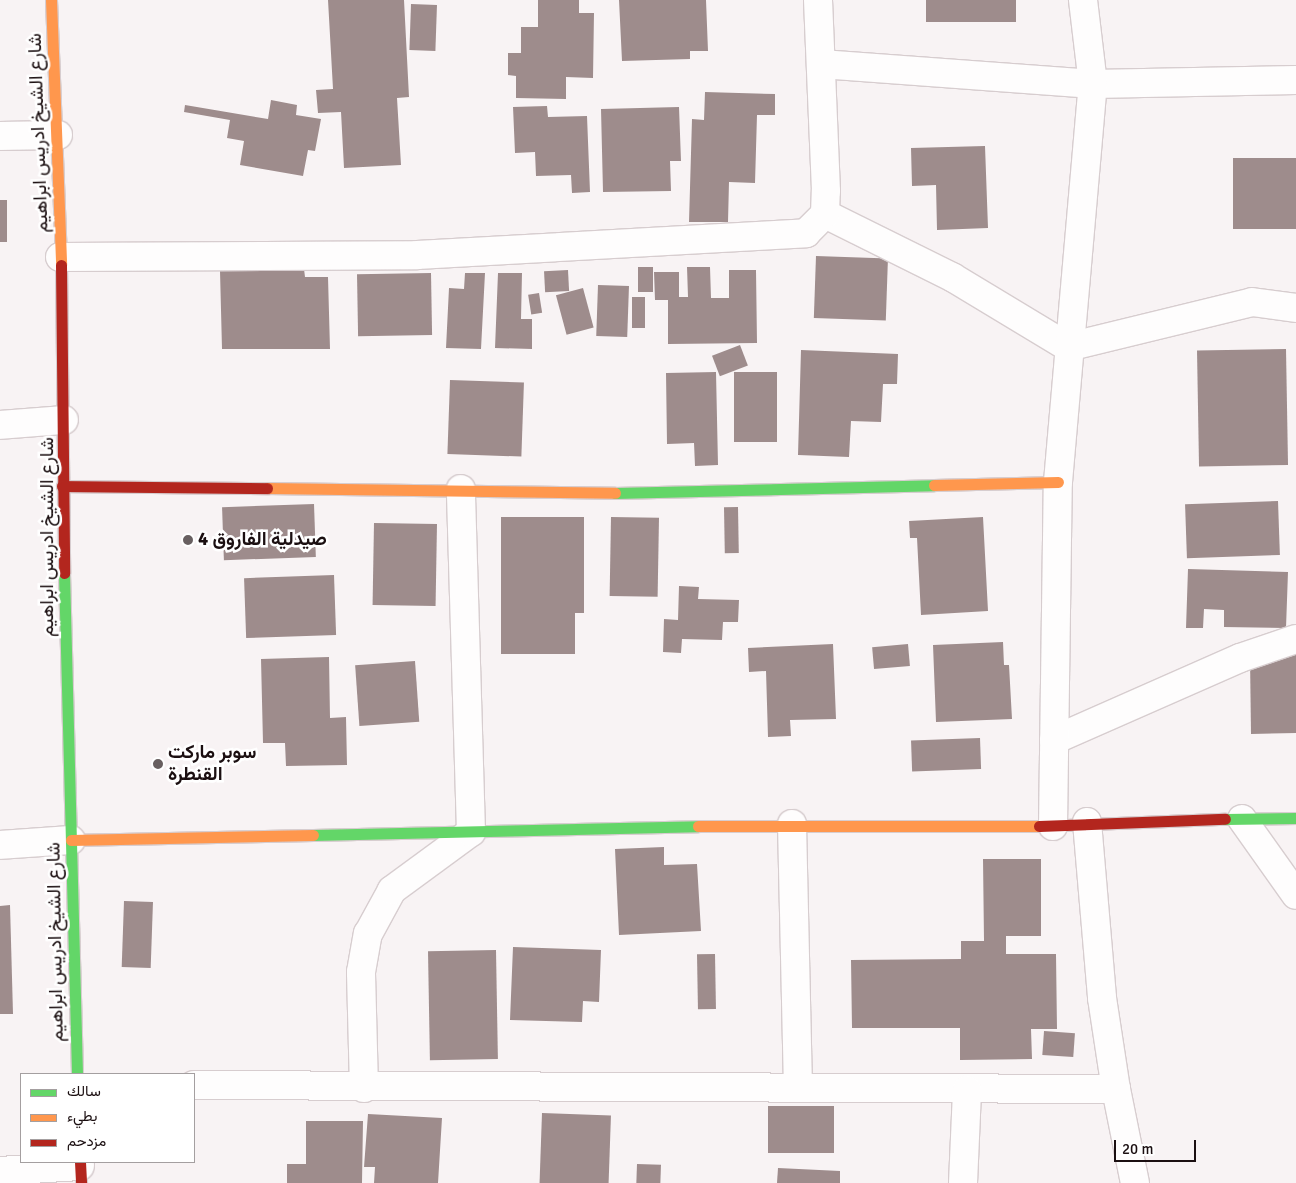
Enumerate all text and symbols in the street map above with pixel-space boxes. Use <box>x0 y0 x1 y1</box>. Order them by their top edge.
street label: شارع الشيخ ادريس ابراهيم <box>24 33 54 233</box>
street label: شارع الشيخ ادريس ابراهيم <box>37 437 59 637</box>
place label: صيدلية الفاروق 4 <box>198 529 327 551</box>
marker: صيدلية الفاروق 4 <box>182 534 194 546</box>
place label: سوبر ماركت القنطرة <box>168 742 256 786</box>
marker: سوبر ماركت القنطرة <box>152 758 164 770</box>
street label: شارع الشيخ ادريس ابراهيم <box>43 842 69 1042</box>
legend <box>20 1073 195 1163</box>
text: سالك <box>67 1082 101 1100</box>
text: بطيء <box>67 1107 97 1125</box>
scale bar <box>1116 1130 1198 1162</box>
text: مزدحم <box>67 1132 106 1150</box>
text: 20 m <box>1122 1140 1153 1158</box>

